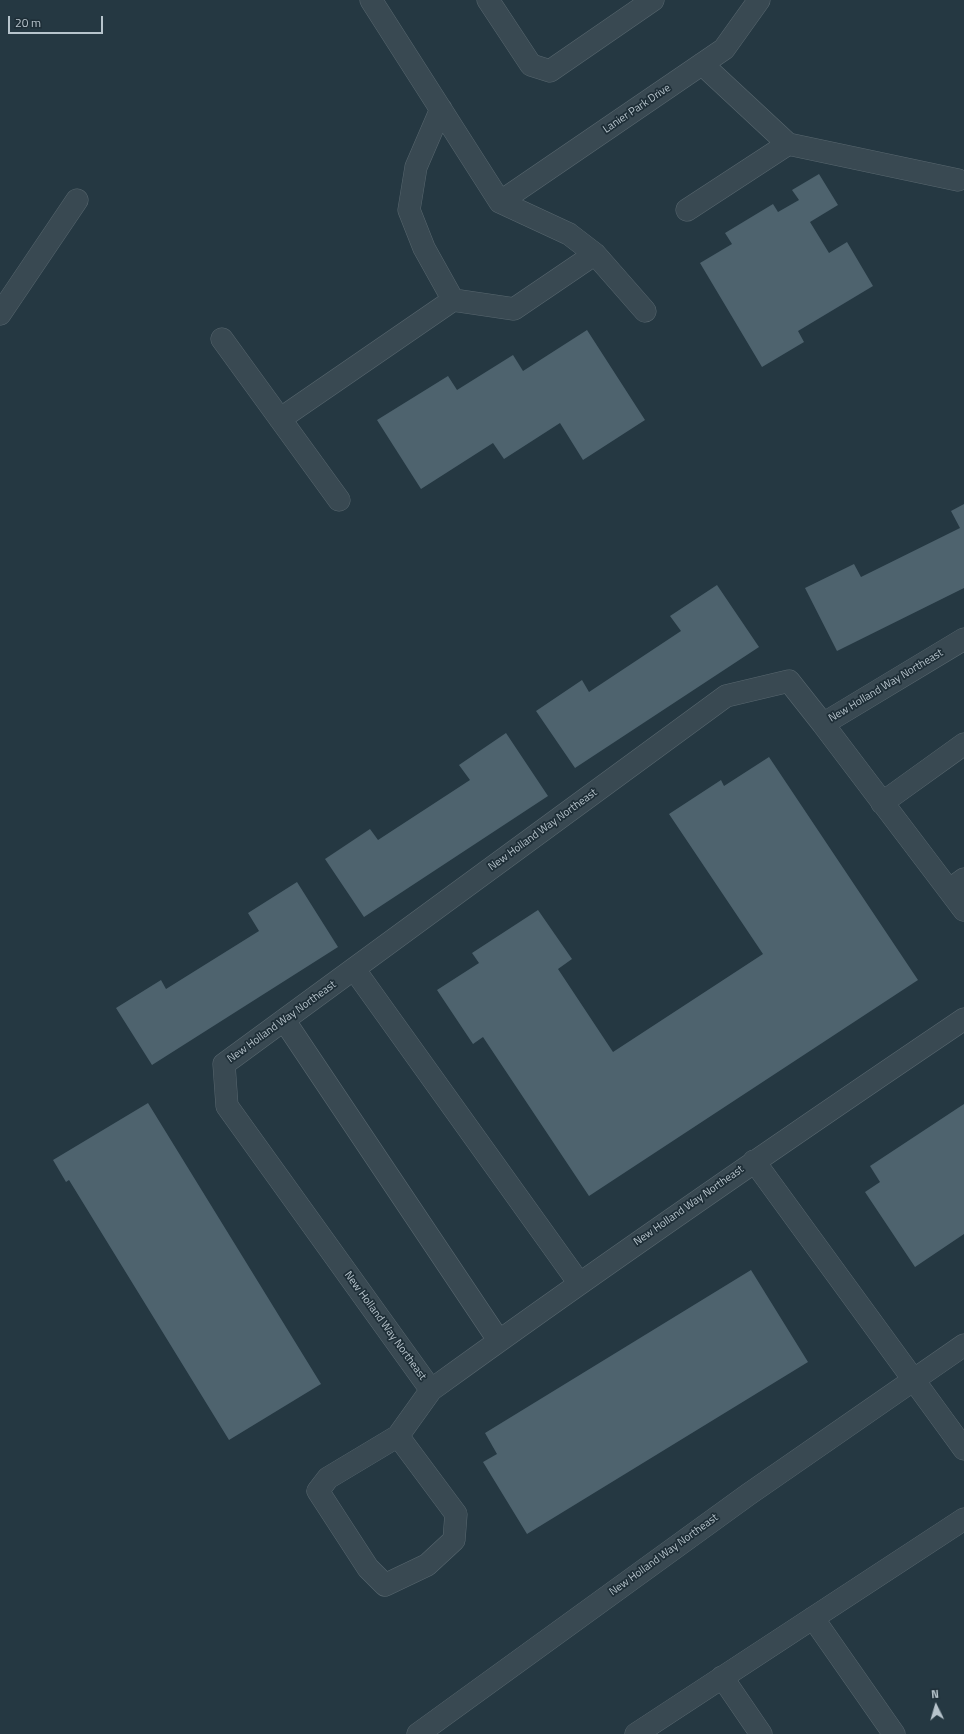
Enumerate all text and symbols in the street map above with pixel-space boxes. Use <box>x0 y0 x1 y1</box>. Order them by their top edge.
scale bar <box>10 8 105 34</box>
text: 20 m <box>15 13 41 32</box>
street label: Lanier Park Drive <box>601 82 673 136</box>
street label: New Holland Way Northeast <box>826 647 946 725</box>
street label: New Holland Way Northeast <box>486 786 600 874</box>
street label: New Holland Way Northeast <box>225 978 339 1066</box>
street label: New Holland Way Northeast <box>631 1163 747 1249</box>
street label: New Holland Way Northeast <box>341 1269 429 1383</box>
street label: New Holland Way Northeast <box>607 1511 721 1599</box>
north arrow <box>916 1686 956 1726</box>
text: N <box>930 1686 939 1702</box>

